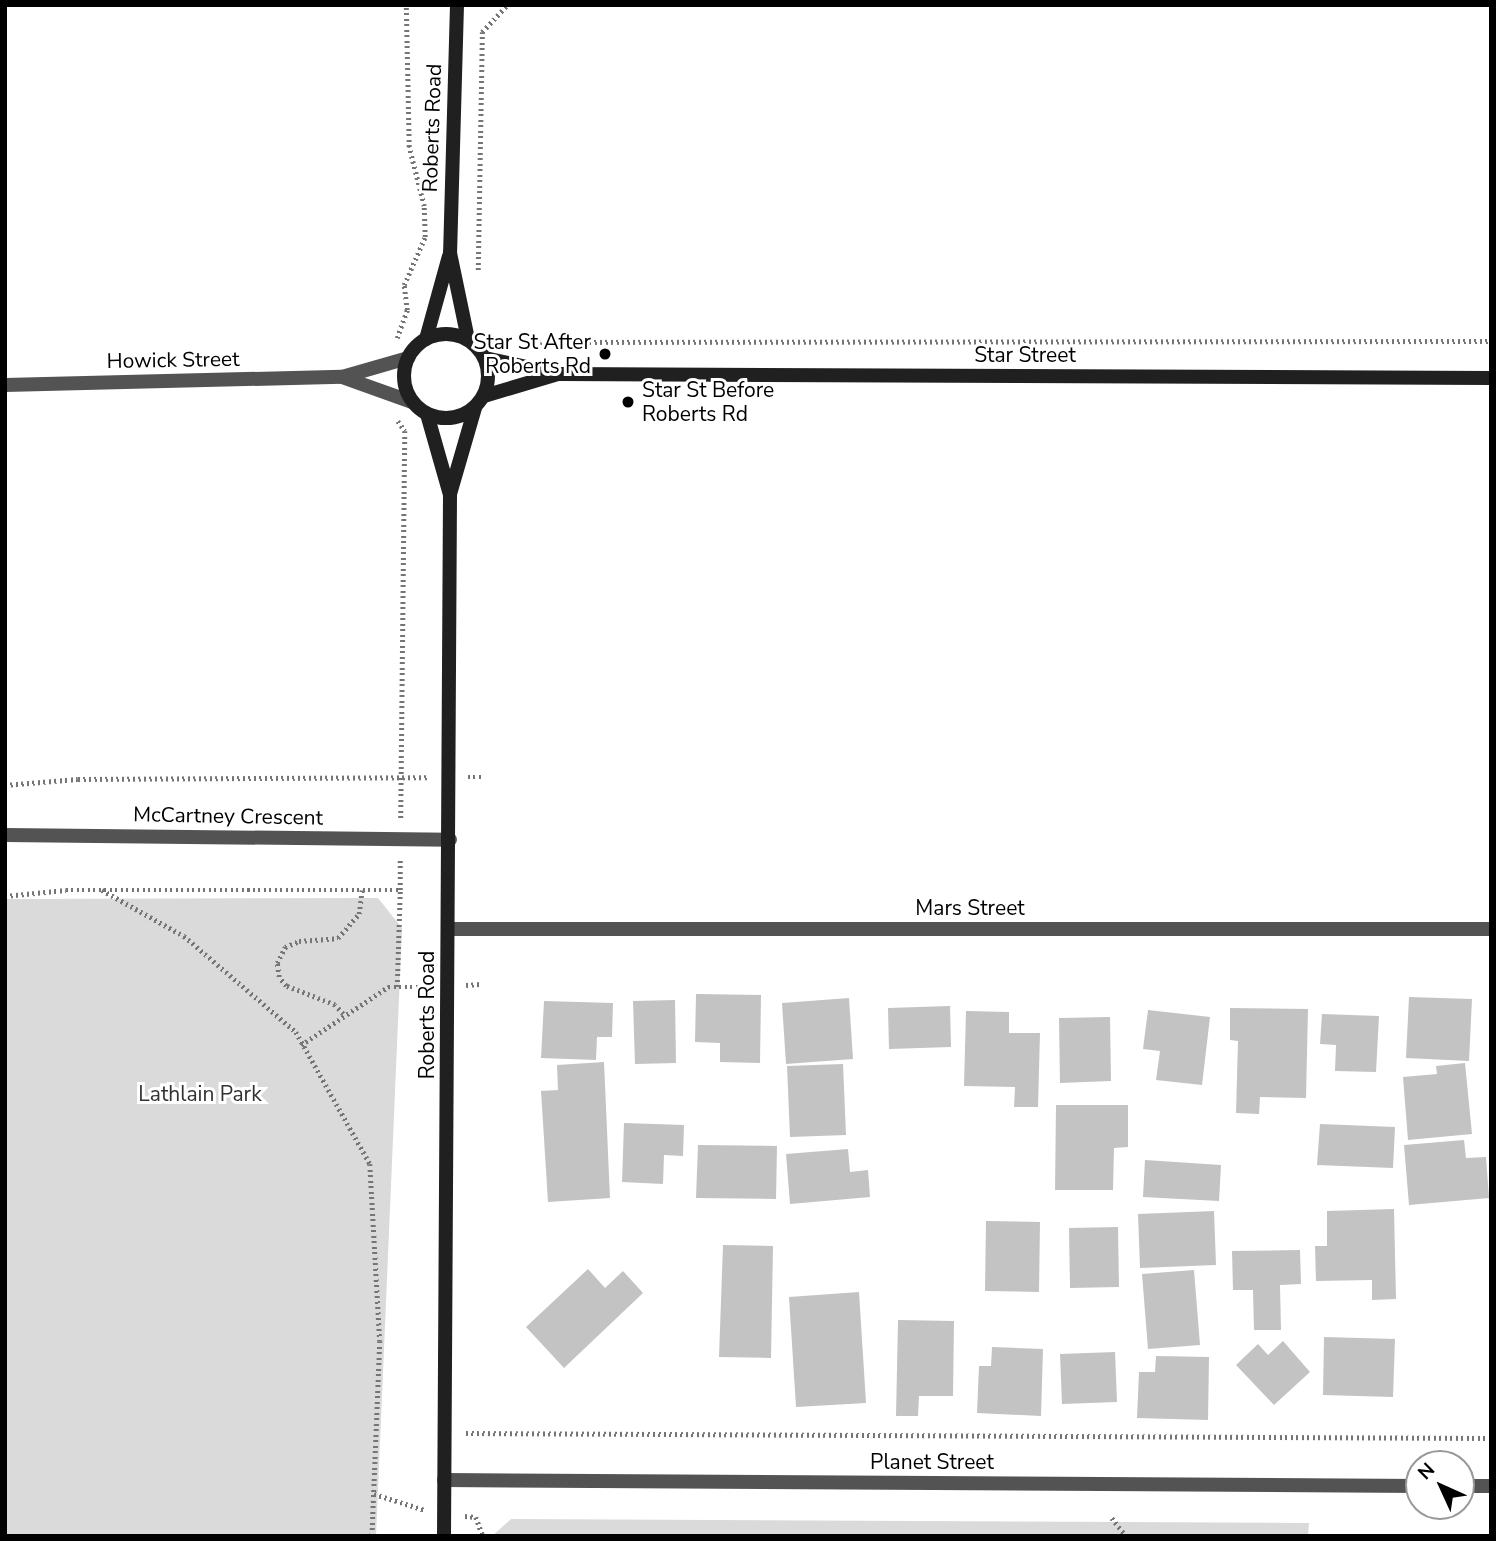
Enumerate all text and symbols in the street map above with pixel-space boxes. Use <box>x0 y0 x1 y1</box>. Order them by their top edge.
street label: Roberts Road <box>417 63 447 193</box>
place label: Star St After Roberts Rd <box>474 329 591 379</box>
street label: Star Street <box>974 342 1076 368</box>
street label: Howick Street <box>106 346 240 374</box>
marker: Star St After Roberts Rd <box>597 346 613 362</box>
place label: Star St Before Roberts Rd <box>642 377 774 427</box>
marker: Star St Before Roberts Rd <box>620 394 636 410</box>
street label: McCartney Crescent <box>133 802 323 830</box>
street label: Mars Street <box>915 895 1025 921</box>
street label: Roberts Road <box>414 951 440 1079</box>
park label: Lathlain Park <box>138 1081 262 1107</box>
street label: Planet Street <box>870 1449 994 1475</box>
north arrow <box>1405 1450 1475 1520</box>
text: N <box>1412 1457 1441 1486</box>

